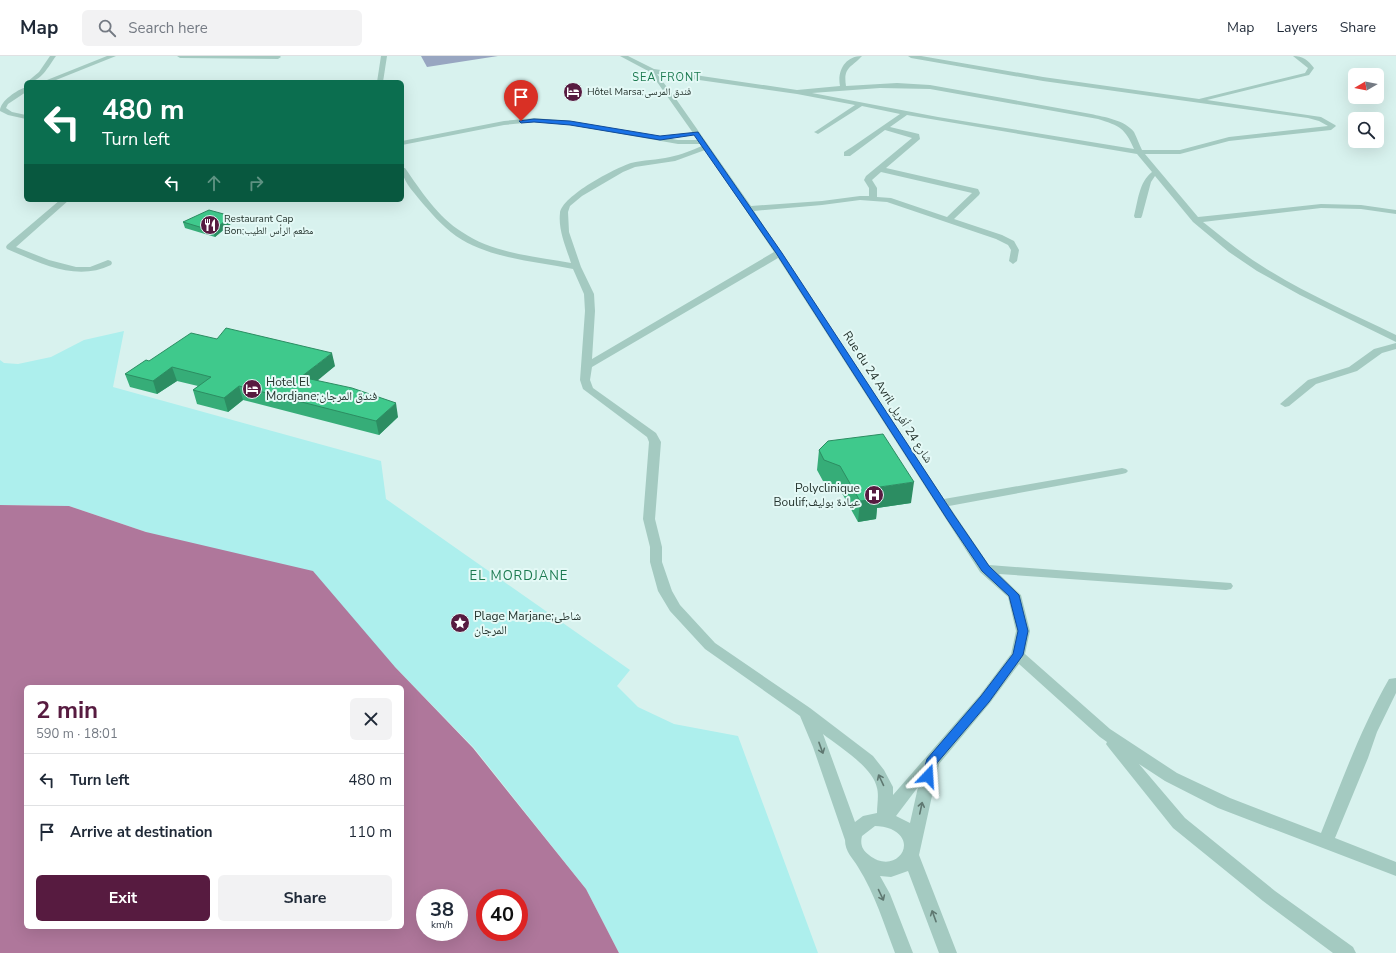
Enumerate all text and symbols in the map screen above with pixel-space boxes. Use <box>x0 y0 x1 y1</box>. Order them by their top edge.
search box <box>82 10 362 46</box>
text: Map <box>20 15 58 41</box>
icon: search <box>96 17 118 39</box>
text: Search here <box>128 18 208 38</box>
text: Map <box>1227 18 1254 37</box>
text: Layers <box>1276 18 1318 37</box>
text: Share <box>1340 18 1376 37</box>
north arrow <box>1348 68 1384 104</box>
map controls <box>1348 68 1384 148</box>
district label: SEA FRONT <box>632 70 702 85</box>
pin <box>504 80 538 121</box>
hotel icon: Hôtel Marsa;فندق المرسى <box>562 81 584 103</box>
place label: Hôtel Marsa;فندق المرسى <box>587 85 691 99</box>
icon: arrive <box>510 86 532 108</box>
text: 480 m <box>102 91 185 129</box>
icon: left <box>36 96 88 148</box>
button: search <box>1348 112 1384 148</box>
text: Turn left <box>102 127 170 151</box>
icon: left <box>161 172 183 194</box>
icon: ahead <box>203 172 225 194</box>
icon: right <box>245 172 267 194</box>
place label: Restaurant Cap Bon;مطعم الرأس الطيب <box>224 212 314 238</box>
restaurant icon: Restaurant Cap Bon;مطعم الرأس الطيب <box>199 214 221 236</box>
street label: Rue du 24 Avril شارع 24 أفريل <box>839 328 937 466</box>
place label: Hotel El Mordjane;فندق المرجان <box>266 374 377 404</box>
hotel icon: Hotel El Mordjane;فندق المرجان <box>241 378 263 400</box>
place label: Polyclinique Boulif;عيادة بوليف <box>773 480 860 510</box>
hospital icon: Polyclinique Boulif;عيادة بوليف <box>863 484 885 506</box>
district label: EL MORDJANE <box>470 567 568 585</box>
place label: Plage Marjane;شاطئ المرجان <box>474 608 581 638</box>
place icon: Plage Marjane;شاطئ المرجان <box>449 612 471 634</box>
text: 2 min <box>36 694 98 726</box>
button: close <box>350 698 392 740</box>
text: 590 m · 18:01 <box>36 725 118 743</box>
one-way arrow <box>818 741 825 754</box>
position arrow <box>907 755 949 797</box>
icon: left <box>36 769 58 791</box>
text: Turn left <box>70 770 129 790</box>
text: 480 m <box>348 770 392 790</box>
one-way arrow <box>877 775 885 787</box>
one-way arrow <box>918 802 926 815</box>
icon: arrive <box>36 821 58 843</box>
text: Arrive at destination <box>70 822 213 842</box>
text: 110 m <box>348 822 392 842</box>
button: Exit <box>36 875 210 921</box>
button: Share <box>218 875 392 921</box>
one-way arrow <box>878 888 885 900</box>
speed limit sign: 40 <box>476 889 528 941</box>
text: 38 <box>430 896 454 923</box>
one-way arrow <box>930 911 938 923</box>
text: km/h <box>431 918 453 932</box>

